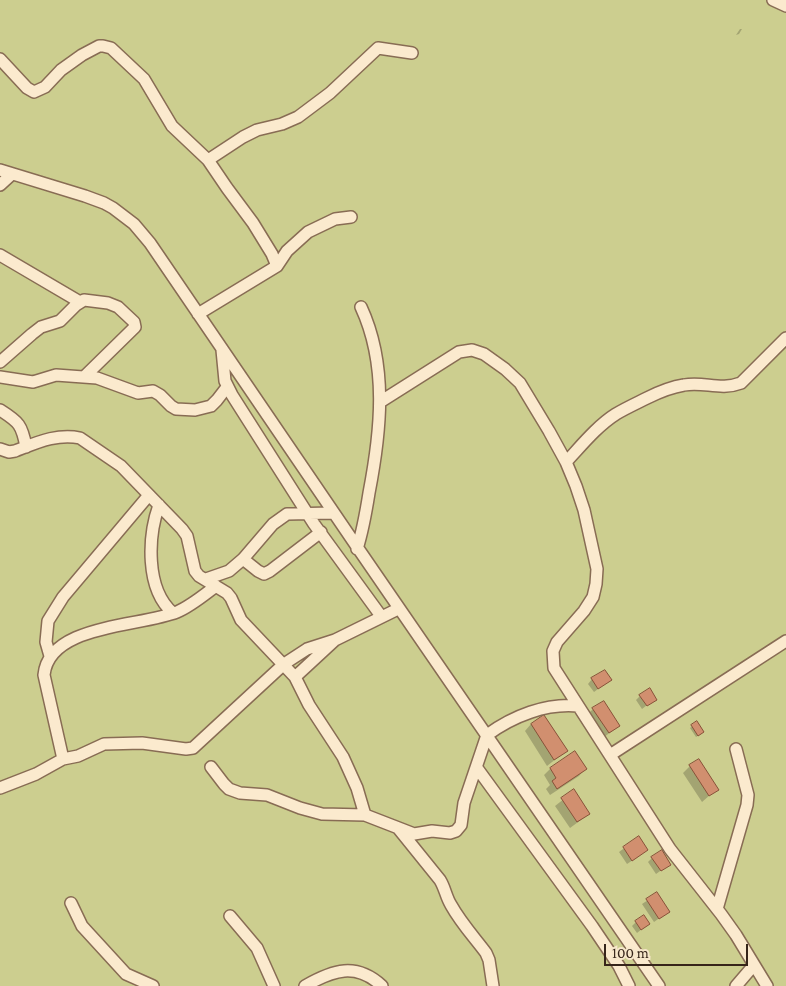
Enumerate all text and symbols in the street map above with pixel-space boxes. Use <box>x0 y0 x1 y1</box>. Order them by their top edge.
scale bar <box>606 934 750 966</box>
text: 100 m <box>612 945 649 961</box>

